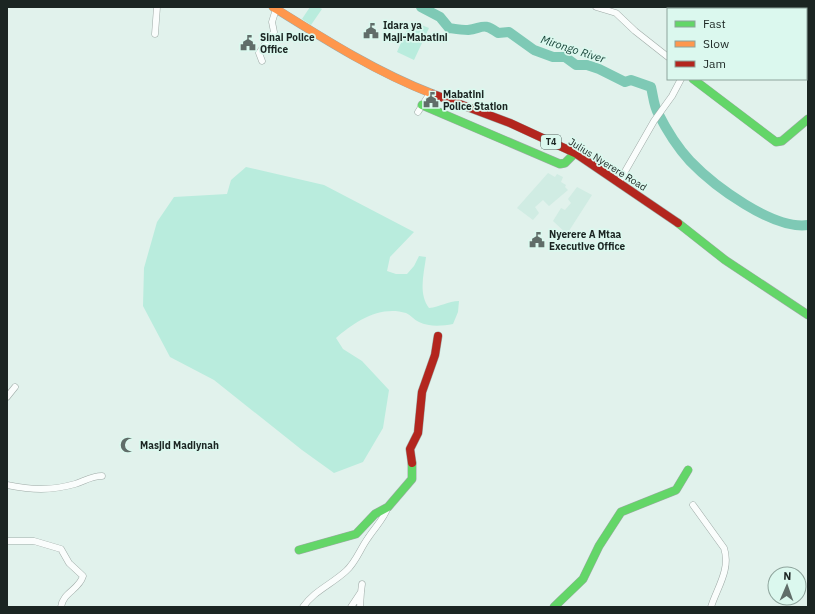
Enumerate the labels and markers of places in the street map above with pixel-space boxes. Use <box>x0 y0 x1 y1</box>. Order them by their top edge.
place label: Idara ya Maji-Mabatini <box>383 19 448 44</box>
public building icon: Idara ya Maji-Mabatini <box>362 22 380 40</box>
place label: Sinai Police Office <box>260 31 315 56</box>
public building icon: Sinai Police Office <box>239 34 257 52</box>
place label: Mabatini Police Station <box>443 88 508 113</box>
public building icon: Mabatini Police Station <box>422 91 440 109</box>
place label: Nyerere A Mtaa Executive Office <box>549 228 626 253</box>
public building icon: Nyerere A Mtaa Executive Office <box>528 231 546 249</box>
mosque icon: Masjid Madiynah <box>119 436 137 454</box>
place label: Masjid Madiynah <box>140 439 219 452</box>

